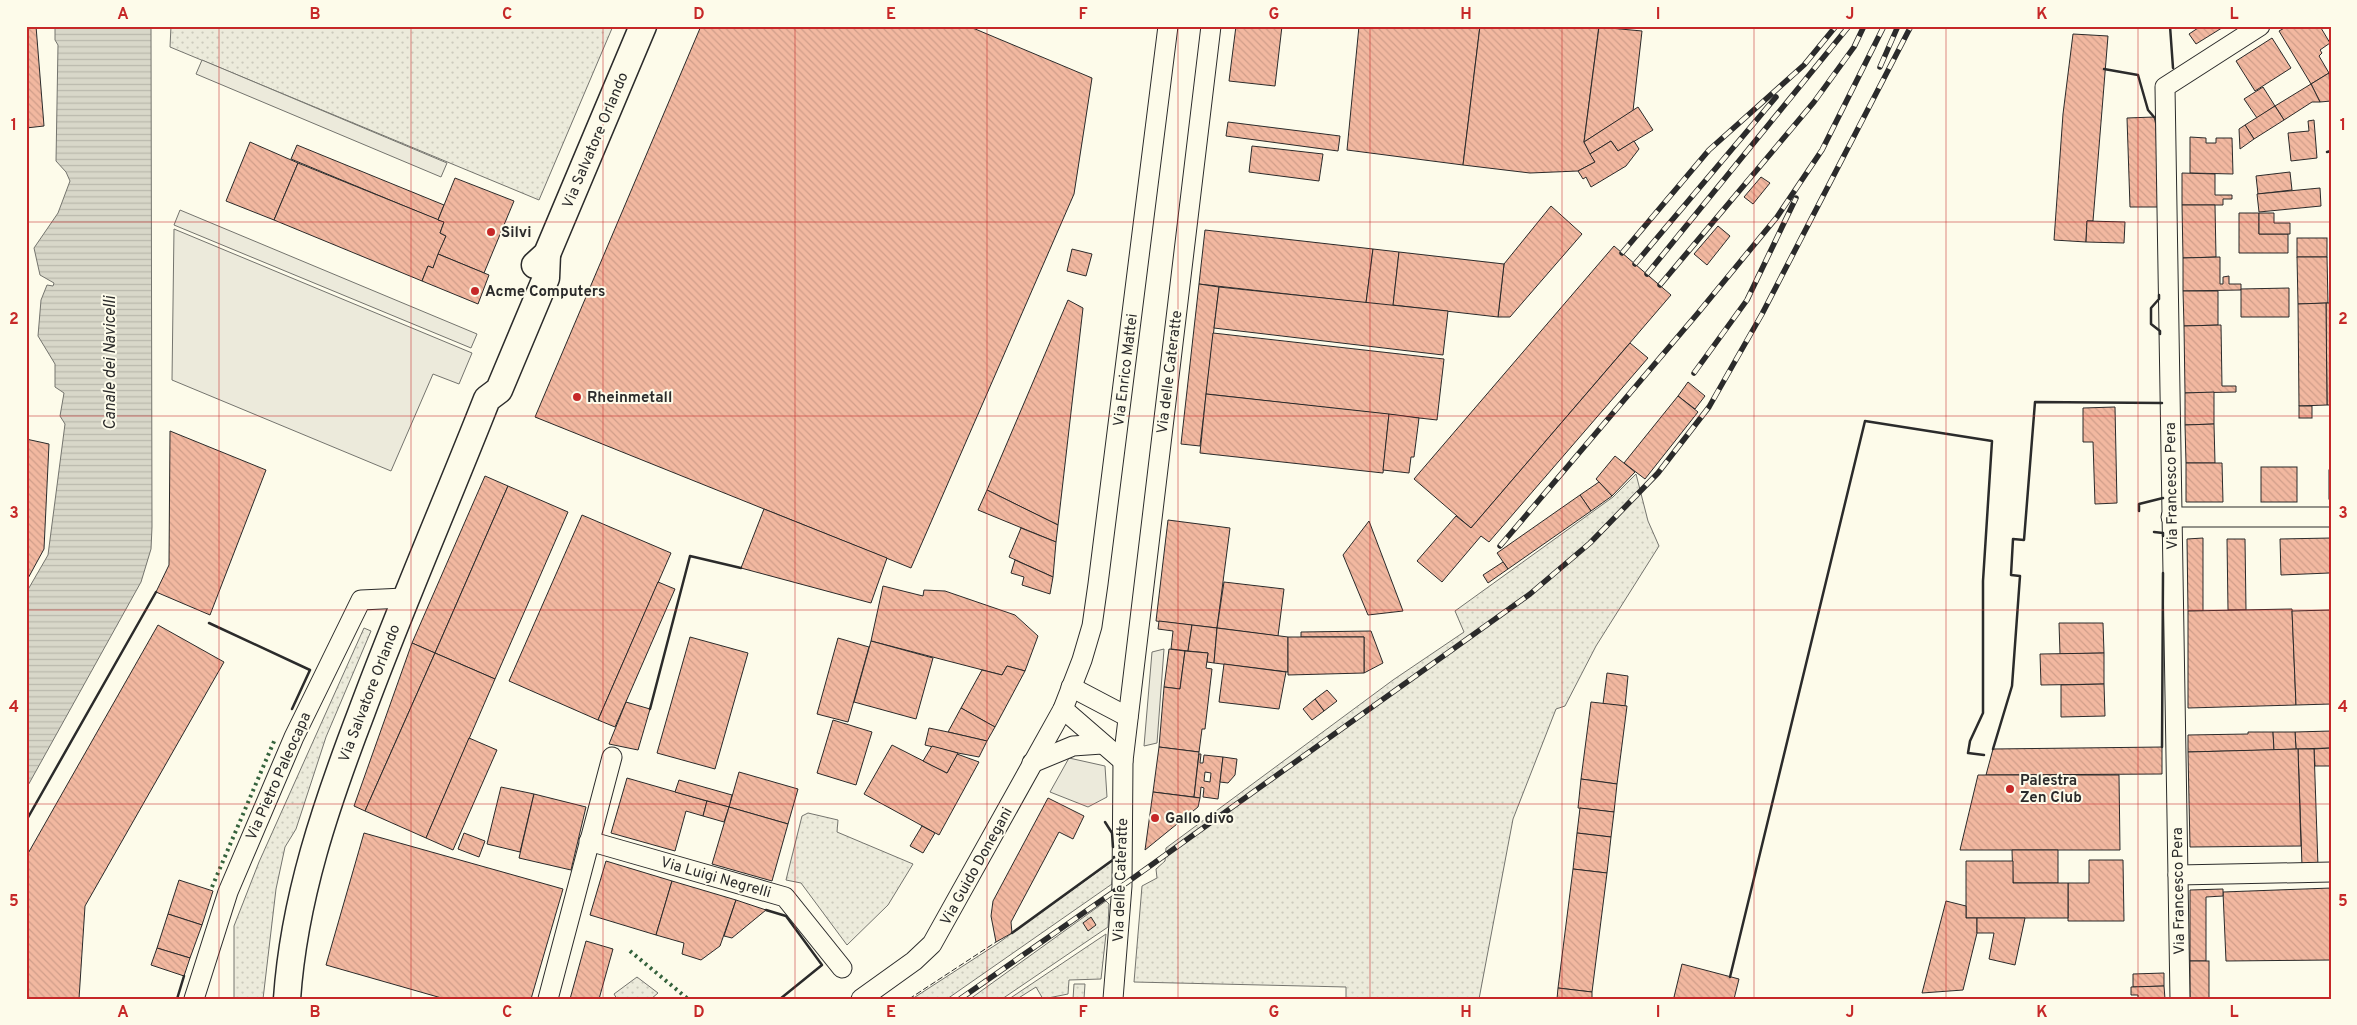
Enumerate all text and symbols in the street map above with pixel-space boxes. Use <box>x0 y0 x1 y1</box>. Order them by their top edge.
text: A <box>117 5 129 25</box>
text: B <box>309 5 321 25</box>
text: C <box>502 5 512 25</box>
text: D <box>693 5 705 25</box>
text: E <box>886 5 896 25</box>
text: F <box>1078 5 1088 25</box>
text: G <box>1269 5 1279 25</box>
text: H <box>1460 5 1472 25</box>
text: I <box>1656 5 1660 25</box>
text: J <box>1846 5 1854 25</box>
text: K <box>2036 5 2048 25</box>
text: L <box>2229 5 2239 25</box>
street label: Via Salvatore Orlando <box>559 70 634 211</box>
text: 1 <box>11 116 17 136</box>
text: 1 <box>2340 116 2346 136</box>
place label: Silvi <box>501 224 531 243</box>
marker: Silvi <box>485 226 497 238</box>
place label: Acme Computers <box>485 283 605 302</box>
marker: Acme Computers <box>469 285 481 297</box>
water label: Canale dei Navicelli <box>101 295 121 430</box>
street label: Via delle Cateratte <box>1153 309 1187 435</box>
text: 2 <box>9 310 19 330</box>
text: 2 <box>2338 310 2348 330</box>
street label: Via Enrico Mattei <box>1110 313 1143 428</box>
place label: Rheinmetall <box>587 389 672 408</box>
marker: Rheinmetall <box>571 391 583 403</box>
street label: Via Francesco Pera <box>2162 422 2183 550</box>
text: 3 <box>9 504 19 524</box>
text: 3 <box>2338 504 2348 524</box>
street label: Via Salvatore Orlando <box>335 622 405 765</box>
text: 4 <box>9 698 19 718</box>
text: 4 <box>2338 698 2348 718</box>
street label: Via Pietro Paleocapa <box>243 709 316 844</box>
place label: Palestra Zen Club <box>2020 772 2082 808</box>
marker: Palestra Zen Club <box>2004 783 2016 795</box>
street label: Via Guido Donegani <box>937 804 1018 929</box>
place label: Gallo divo <box>1165 810 1234 829</box>
marker: Gallo divo <box>1149 812 1161 824</box>
street label: Via delle Cateratte <box>1110 818 1133 943</box>
street label: Via Francesco Pera <box>2169 827 2190 955</box>
street label: Via Luigi Negrelli <box>658 854 773 903</box>
text: 5 <box>9 892 19 912</box>
text: 5 <box>2338 892 2348 912</box>
text: A <box>117 1003 129 1023</box>
text: B <box>309 1003 321 1023</box>
text: C <box>502 1003 512 1023</box>
text: D <box>693 1003 705 1023</box>
text: E <box>886 1003 896 1023</box>
text: F <box>1078 1003 1088 1023</box>
text: G <box>1269 1003 1279 1023</box>
text: H <box>1460 1003 1472 1023</box>
text: I <box>1656 1003 1660 1023</box>
text: J <box>1846 1003 1854 1023</box>
text: K <box>2036 1003 2048 1023</box>
text: L <box>2229 1003 2239 1023</box>

